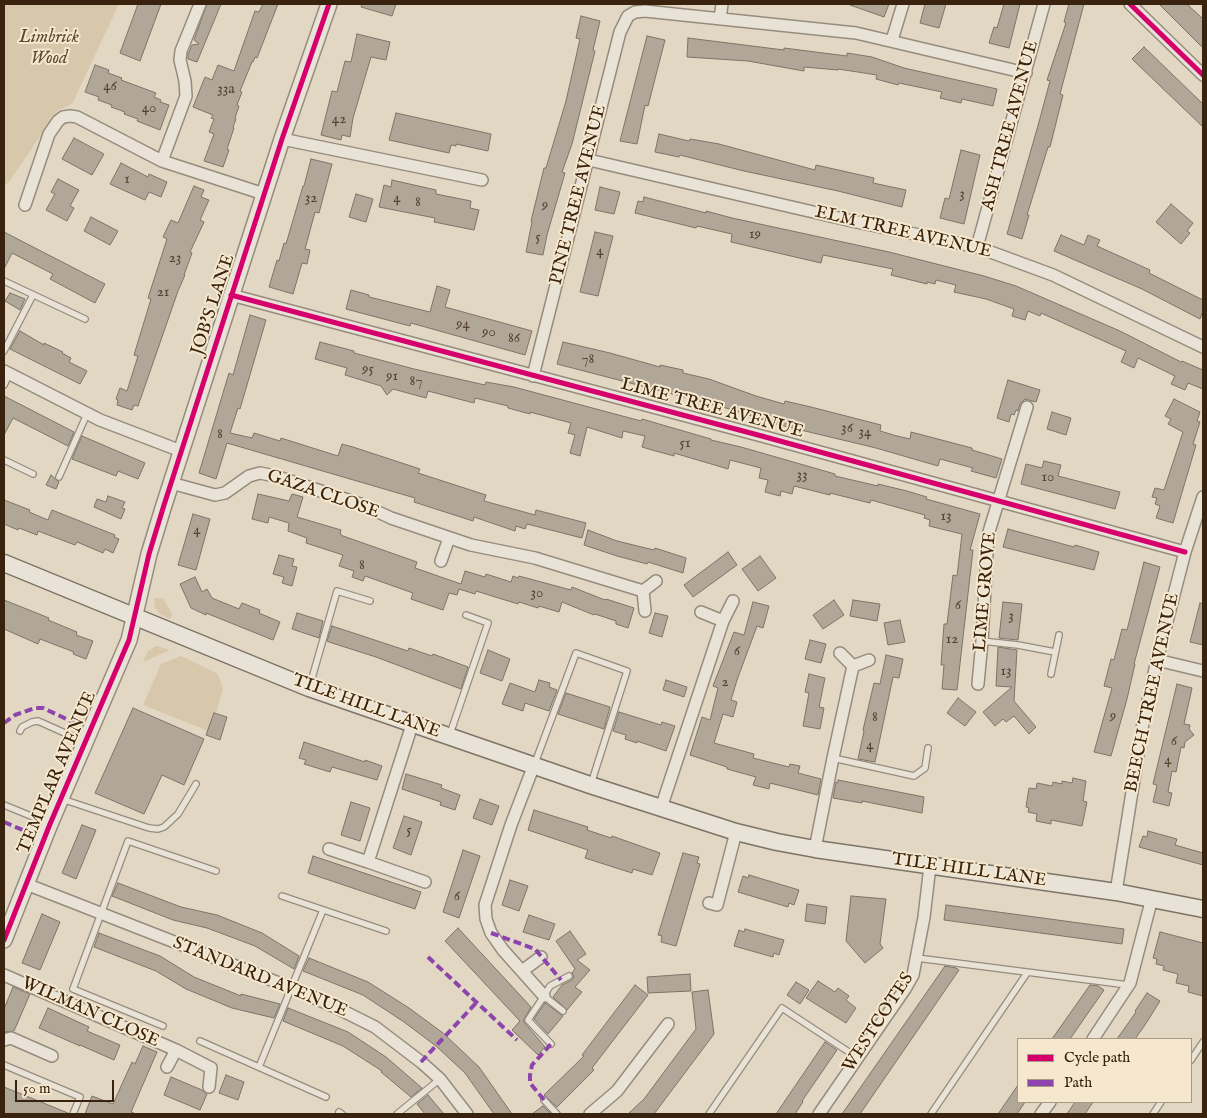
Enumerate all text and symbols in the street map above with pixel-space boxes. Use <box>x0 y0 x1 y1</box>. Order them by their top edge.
park label: Limbrick Wood <box>19 27 79 70</box>
street label: ASH TREE AVENUE <box>978 39 1044 213</box>
house number: 46 <box>103 78 117 96</box>
house number: 33a <box>217 81 235 99</box>
house number: 40 <box>142 100 156 118</box>
street label: PINE TREE AVENUE <box>546 103 612 287</box>
house number: 42 <box>332 111 346 129</box>
house number: 1 <box>124 171 130 189</box>
house number: 3 <box>959 186 965 204</box>
house number: 32 <box>305 190 317 208</box>
house number: 4 <box>393 190 401 208</box>
house number: 8 <box>415 194 421 212</box>
house number: 9 <box>542 197 548 215</box>
street label: ELM TREE AVENUE <box>813 202 993 264</box>
house number: 19 <box>749 226 761 244</box>
house number: 5 <box>535 229 541 247</box>
house number: 4 <box>596 243 604 261</box>
house number: 23 <box>169 250 181 268</box>
street label: JOB'S LANE <box>188 252 240 358</box>
house number: 21 <box>157 284 169 302</box>
house number: 94 <box>456 316 470 334</box>
house number: 90 <box>482 324 496 342</box>
house number: 86 <box>508 330 520 348</box>
house number: 78 <box>582 351 594 369</box>
house number: 95 <box>362 361 374 379</box>
house number: 91 <box>386 368 398 386</box>
house number: 87 <box>410 373 422 391</box>
street label: LIME TREE AVENUE <box>618 374 806 444</box>
house number: 36 <box>841 420 853 438</box>
house number: 34 <box>859 424 871 442</box>
house number: 8 <box>217 426 223 444</box>
house number: 51 <box>679 435 691 453</box>
street label: GAZA CLOSE <box>264 466 382 524</box>
house number: 33 <box>796 467 808 485</box>
house number: 10 <box>1042 469 1054 487</box>
house number: 13 <box>940 508 952 526</box>
house number: 4 <box>193 522 201 540</box>
street label: LIME GROVE <box>970 531 1002 653</box>
house number: 8 <box>359 557 365 575</box>
house number: 30 <box>531 585 543 603</box>
street label: BEECH TREE AVENUE <box>1121 591 1185 795</box>
house number: 6 <box>955 597 961 615</box>
house number: 3 <box>1008 608 1014 626</box>
house number: 12 <box>946 631 958 649</box>
house number: 6 <box>734 643 740 661</box>
house number: 13 <box>1000 663 1012 681</box>
street label: TILE HILL LANE <box>289 670 443 744</box>
house number: 2 <box>721 674 729 692</box>
street label: TEMPLAR AVENUE <box>14 689 102 857</box>
house number: 9 <box>1110 708 1116 726</box>
house number: 8 <box>872 709 878 727</box>
house number: 6 <box>1171 733 1177 751</box>
house number: 4 <box>866 737 874 755</box>
house number: 4 <box>1164 752 1172 770</box>
house number: 5 <box>406 822 412 840</box>
street label: TILE HILL LANE <box>890 849 1048 893</box>
house number: 6 <box>454 888 460 906</box>
street label: STANDARD AVENUE <box>169 933 351 1023</box>
street label: WESTCOTES <box>839 969 919 1077</box>
street label: WILMAN CLOSE <box>18 973 162 1053</box>
legend <box>1017 1038 1192 1103</box>
text: Cycle path <box>1064 1048 1130 1067</box>
scale bar <box>18 1070 116 1102</box>
text: Path <box>1064 1073 1092 1092</box>
text: 50 m <box>23 1079 51 1098</box>

